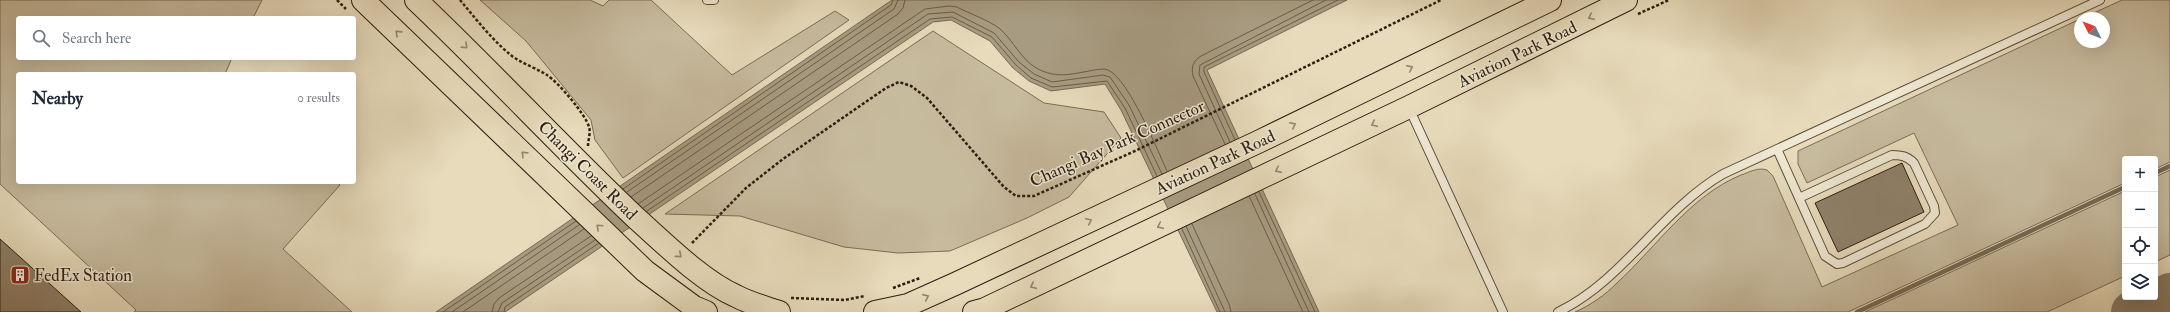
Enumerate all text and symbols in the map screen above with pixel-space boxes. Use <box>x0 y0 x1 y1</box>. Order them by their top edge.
one-way arrow <box>1588 12 1595 20</box>
north arrow <box>2074 12 2110 48</box>
search box <box>16 16 356 60</box>
street label: Aviation Park Road <box>1453 16 1581 93</box>
icon: search <box>30 27 52 49</box>
text: Search here <box>62 29 131 48</box>
one-way arrow <box>395 30 403 38</box>
one-way arrow <box>460 42 468 49</box>
one-way arrow <box>1405 65 1413 73</box>
text: Nearby <box>32 88 83 109</box>
text: 0 results <box>297 90 340 106</box>
street label: Changi Bay Park Connector <box>1026 95 1209 192</box>
street label: Changi Coast Road <box>534 116 642 225</box>
one-way arrow <box>1371 119 1378 127</box>
one-way arrow <box>1288 122 1296 130</box>
street label: Aviation Park Road <box>1151 125 1279 200</box>
one-way arrow <box>521 152 529 159</box>
map controls <box>2122 156 2158 300</box>
button: + <box>2122 156 2158 192</box>
one-way arrow <box>1274 165 1282 173</box>
button: − <box>2122 192 2158 228</box>
one-way arrow <box>1085 218 1092 226</box>
one-way arrow <box>1157 221 1165 229</box>
one-way arrow <box>596 224 604 232</box>
button: locate <box>2122 228 2158 264</box>
one-way arrow <box>675 251 682 258</box>
building icon: FedEx Station <box>9 264 31 286</box>
button: layers <box>2122 264 2158 300</box>
place label: FedEx Station <box>34 265 132 286</box>
one-way arrow <box>1030 281 1038 289</box>
one-way arrow <box>921 294 929 302</box>

